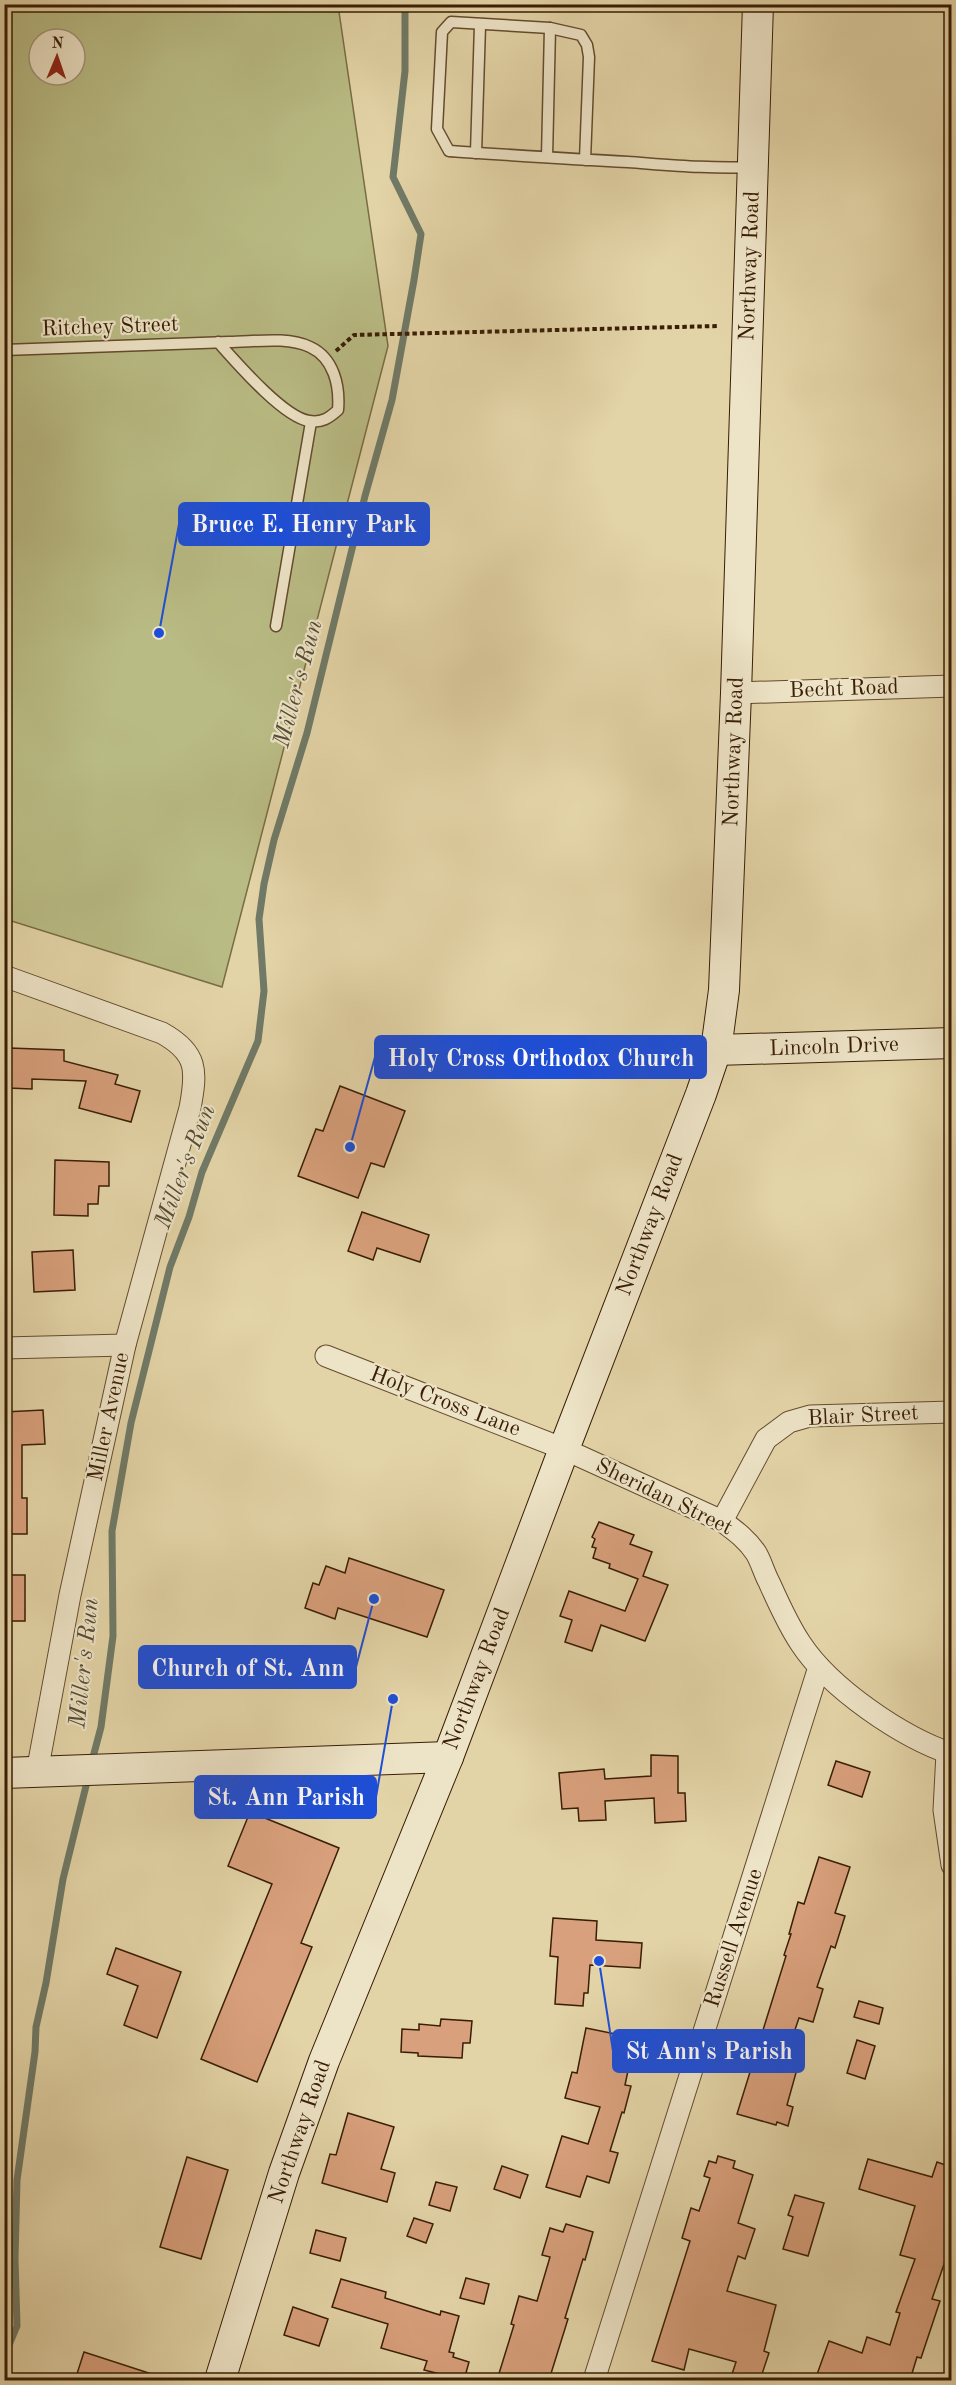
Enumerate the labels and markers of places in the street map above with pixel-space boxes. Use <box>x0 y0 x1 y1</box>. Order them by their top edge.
callout: Bruce E. Henry Park <box>179 503 429 545</box>
callout: Holy Cross Orthodox Church <box>375 1036 706 1078</box>
callout: Church of St. Ann <box>139 1646 356 1688</box>
callout: St. Ann Parish <box>195 1776 376 1818</box>
callout: St Ann's Parish <box>613 2030 804 2072</box>

